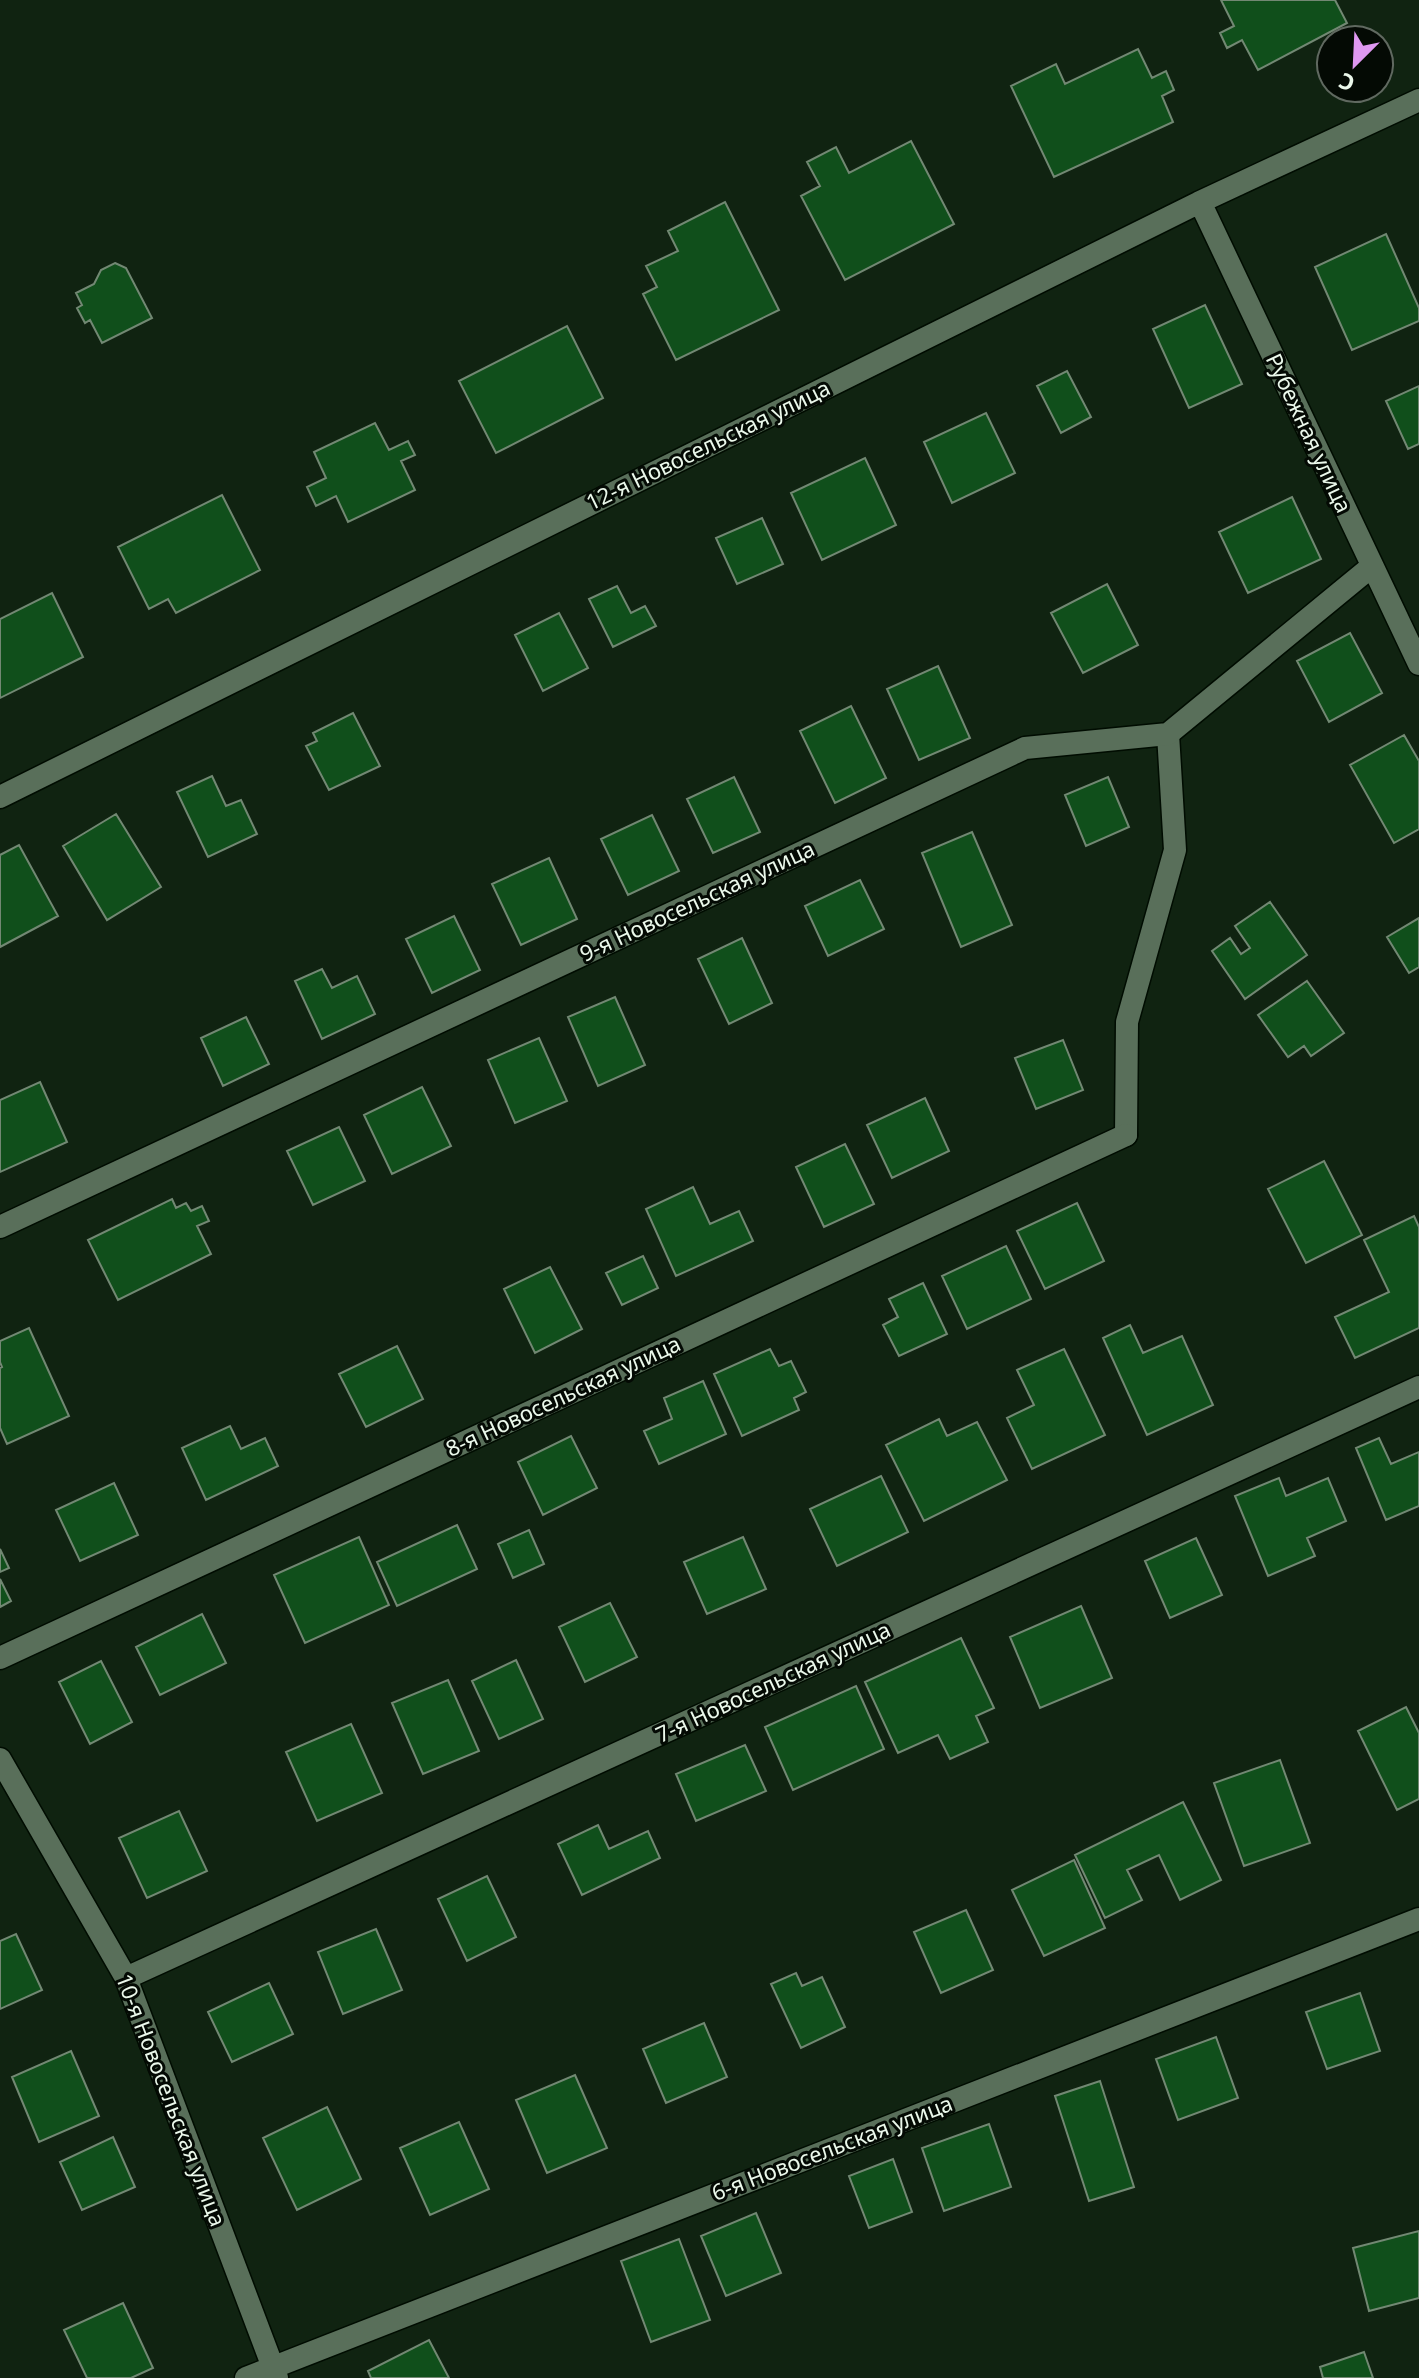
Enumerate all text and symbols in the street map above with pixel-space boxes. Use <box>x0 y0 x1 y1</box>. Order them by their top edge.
north arrow <box>1315 24 1395 104</box>
text: С <box>1334 67 1359 100</box>
street label: Рубежная улица <box>1260 348 1360 517</box>
street label: 12-я Новосельская улица <box>580 372 835 516</box>
street label: 9-я Новосельская улица <box>574 832 819 968</box>
street label: 8-я Новосельская улица <box>440 1327 685 1463</box>
street label: 7-я Новосельская улица <box>650 1613 895 1749</box>
street label: 10-я Новосельская улица <box>110 1969 234 2230</box>
street label: 6-я Новосельская улица <box>707 2087 956 2207</box>

